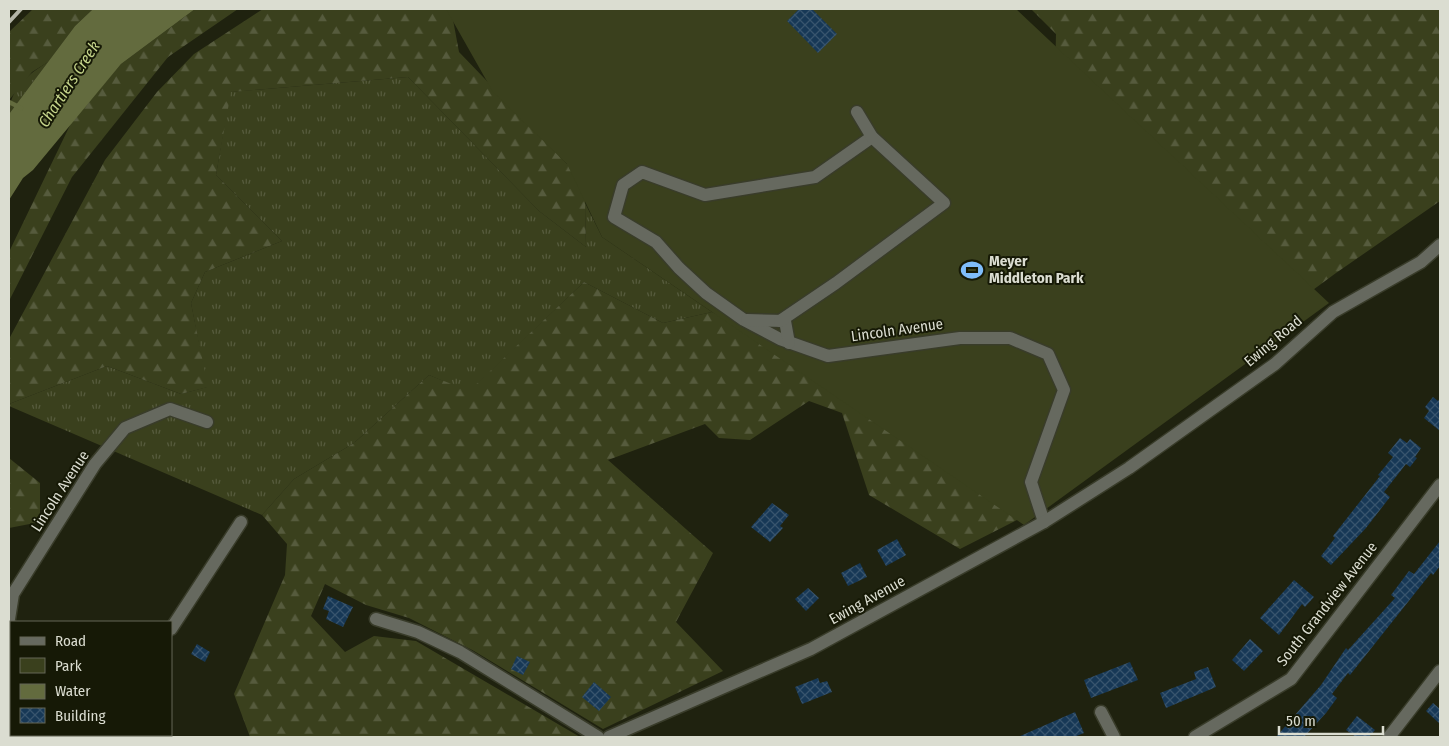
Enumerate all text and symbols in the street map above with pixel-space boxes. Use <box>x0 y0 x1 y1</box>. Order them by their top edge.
water label: Chartiers Creek <box>34 37 104 131</box>
place label: Meyer Middleton Park <box>989 252 1084 287</box>
sports icon: Meyer Middleton Park <box>959 257 985 283</box>
street label: Ewing Road <box>1240 312 1306 370</box>
street label: Lincoln Avenue <box>850 315 944 345</box>
street label: Lincoln Avenue <box>27 447 93 535</box>
street label: South Grandview Avenue <box>1273 538 1381 670</box>
street label: Ewing Avenue <box>826 572 908 628</box>
legend <box>10 621 172 736</box>
text: Road <box>55 632 86 650</box>
text: Park <box>55 657 82 675</box>
text: Water <box>55 682 91 700</box>
scale bar <box>1279 704 1383 736</box>
text: Building <box>55 707 106 725</box>
text: 50 m <box>1286 712 1316 730</box>

